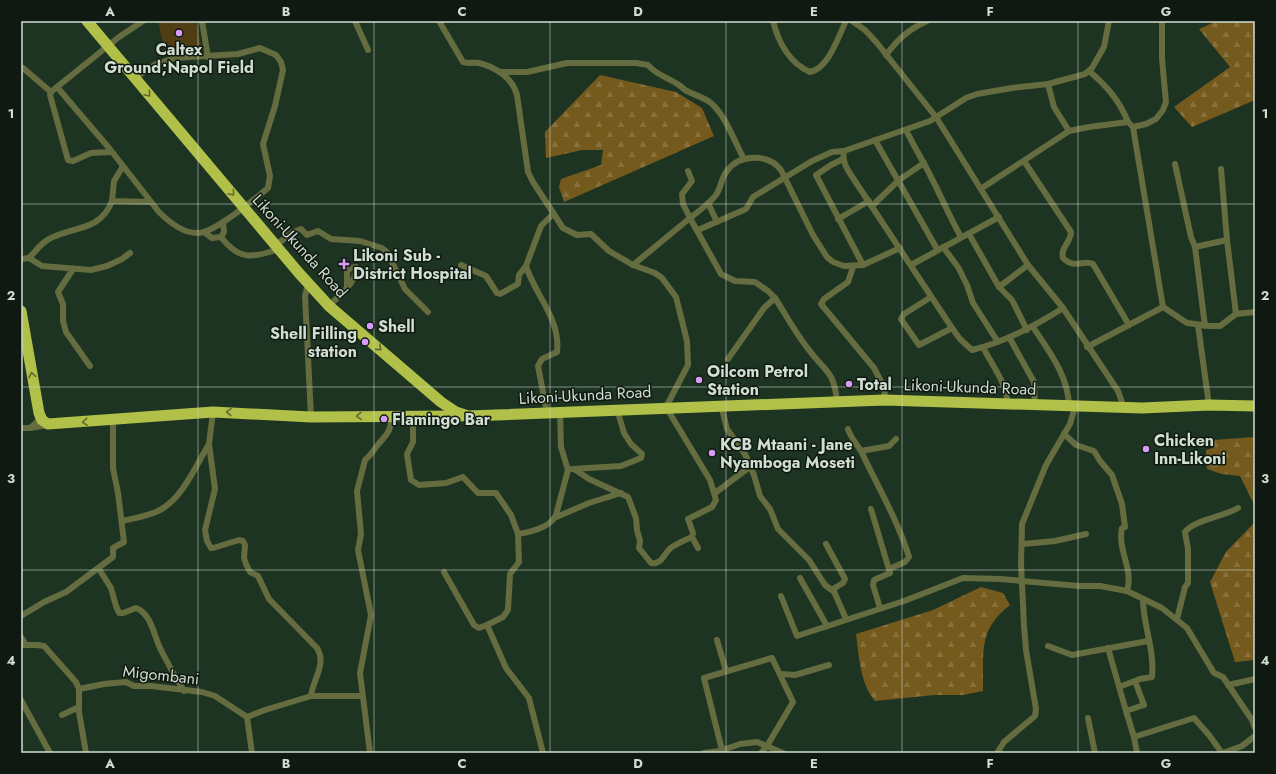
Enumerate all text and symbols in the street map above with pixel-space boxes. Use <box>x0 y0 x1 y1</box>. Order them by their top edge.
text: A <box>104 2 115 21</box>
text: B <box>282 2 291 21</box>
text: C <box>457 2 467 21</box>
text: D <box>633 2 643 21</box>
text: E <box>810 2 818 21</box>
text: F <box>986 2 994 21</box>
text: G <box>1161 2 1172 21</box>
marker: Caltex Ground;Napol Field <box>174 28 184 38</box>
place label: Caltex Ground;Napol Field <box>104 38 254 79</box>
one-way arrow <box>144 89 151 96</box>
text: 1 <box>8 104 14 123</box>
text: 1 <box>1262 104 1268 123</box>
one-way arrow <box>227 189 234 196</box>
street label: Likoni-Ukunda Road <box>247 189 353 303</box>
place label: Likoni Sub - District Hospital <box>353 244 472 285</box>
marker: Likoni Sub - District Hospital <box>338 258 350 270</box>
text: 2 <box>7 286 15 305</box>
text: 2 <box>1261 286 1269 305</box>
place label: Shell <box>378 315 415 338</box>
marker: Shell <box>365 321 375 331</box>
place label: Shell Filling station <box>270 322 357 363</box>
marker: Shell Filling station <box>360 337 370 347</box>
one-way arrow <box>375 343 382 350</box>
place label: Oilcom Petrol Station <box>707 360 808 401</box>
one-way arrow <box>28 372 36 378</box>
place label: Total <box>857 373 892 396</box>
street label: Likoni-Ukunda Road <box>903 373 1037 401</box>
marker: Oilcom Petrol Station <box>694 375 704 385</box>
marker: Total <box>844 379 854 389</box>
street label: Likoni-Ukunda Road <box>518 380 652 410</box>
one-way arrow <box>226 408 232 417</box>
place label: Flamingo Bar <box>392 408 491 431</box>
one-way arrow <box>356 412 362 420</box>
marker: Flamingo Bar <box>379 414 389 424</box>
one-way arrow <box>82 418 88 427</box>
place label: Chicken Inn-Likoni <box>1154 429 1226 470</box>
place label: KCB Mtaani - Jane Nyamboga Moseti <box>720 433 855 474</box>
marker: Chicken Inn-Likoni <box>1141 444 1151 454</box>
marker: KCB Mtaani - Jane Nyamboga Moseti <box>707 448 717 458</box>
text: 3 <box>7 469 15 488</box>
text: 3 <box>1261 469 1269 488</box>
text: 4 <box>6 651 16 670</box>
text: 4 <box>1260 651 1270 670</box>
street label: Migombani <box>122 660 200 690</box>
text: A <box>104 754 115 773</box>
text: B <box>282 754 291 773</box>
text: C <box>457 754 467 773</box>
text: D <box>633 754 643 773</box>
text: E <box>810 754 818 773</box>
text: F <box>986 754 994 773</box>
text: G <box>1161 754 1172 773</box>

